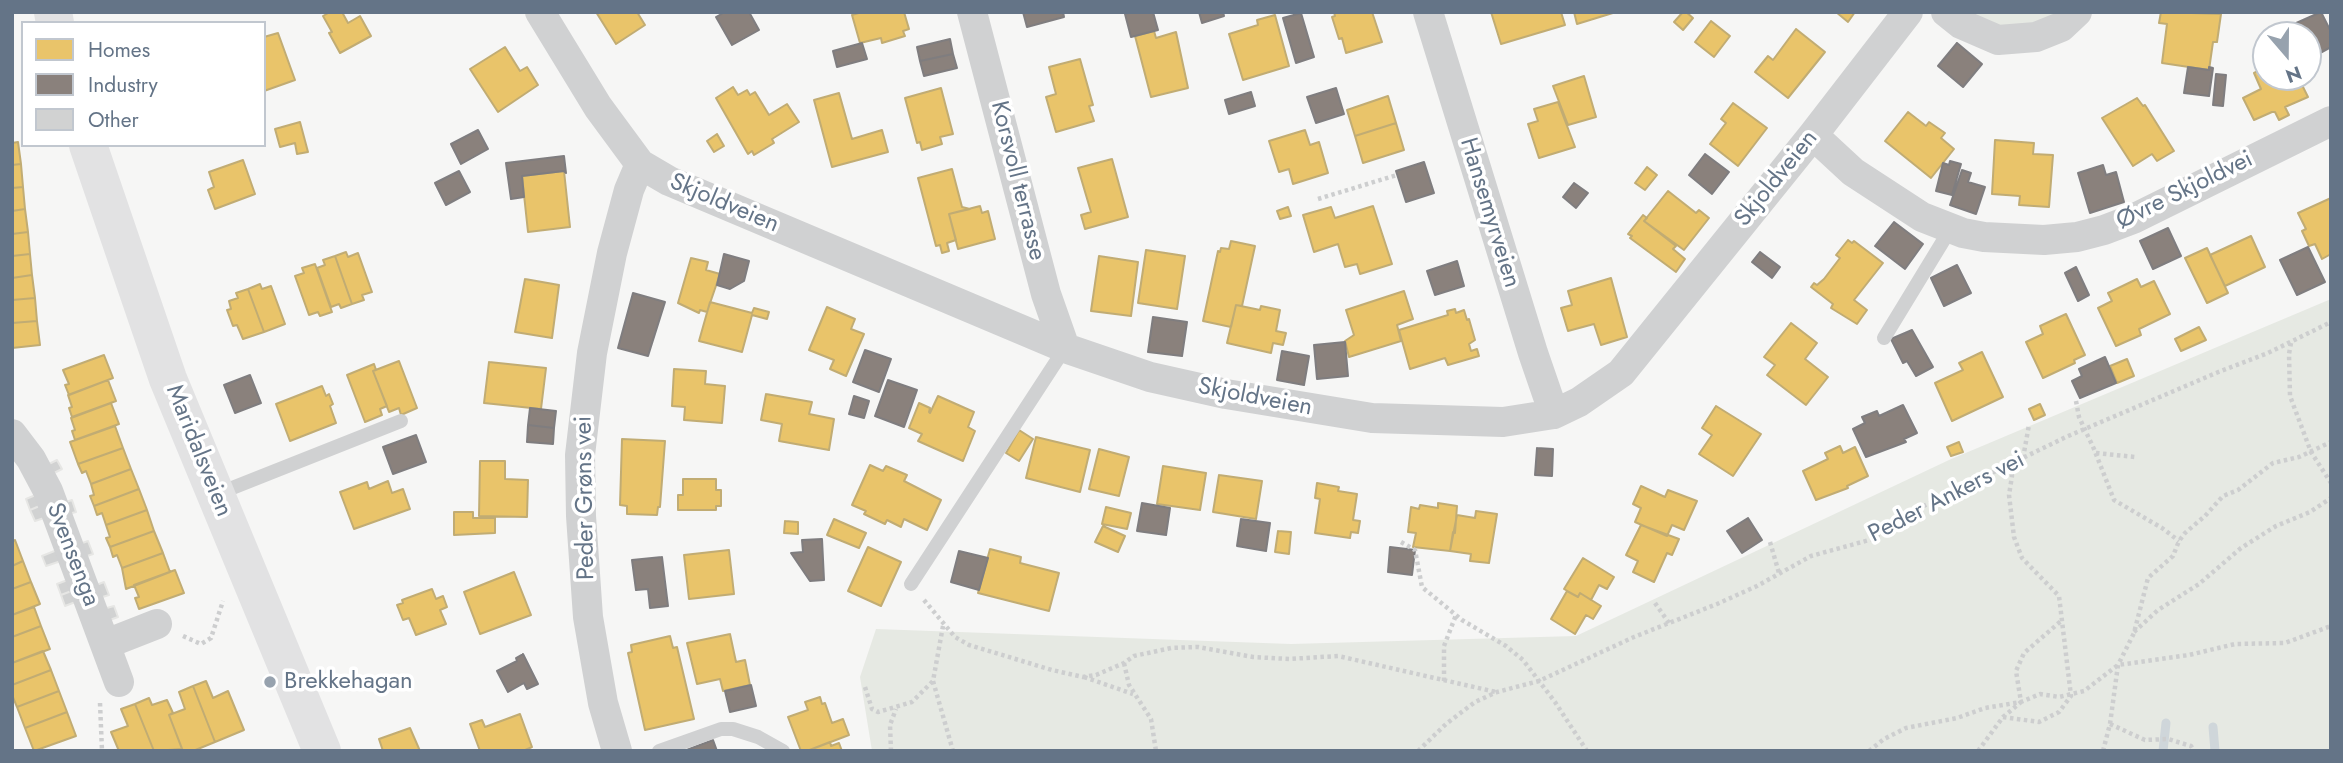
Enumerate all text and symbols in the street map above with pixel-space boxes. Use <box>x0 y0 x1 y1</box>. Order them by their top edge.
legend <box>21 21 266 147</box>
north arrow <box>2252 21 2322 91</box>
text: Homes <box>88 35 150 65</box>
text: N <box>2282 59 2305 90</box>
text: Industry <box>88 70 158 100</box>
street label: Korsvoll terrasse <box>983 98 1051 264</box>
text: Other <box>88 105 139 135</box>
street label: Skjoldveien <box>1729 125 1825 233</box>
street label: Hansemyrveien <box>1453 135 1525 291</box>
street label: Øvre Skjoldvei <box>2112 146 2258 236</box>
street label: Skjoldveien <box>665 168 783 240</box>
street label: Skjoldveien <box>1195 373 1315 423</box>
street label: Maridalsveien <box>159 381 237 521</box>
street label: Peder Grøns vei <box>570 416 602 580</box>
street label: Peder Ankers vei <box>1864 446 2030 550</box>
street label: Svensenga <box>39 499 105 611</box>
place label: Brekkehagan <box>284 668 413 696</box>
marker: Brekkehagan <box>262 674 278 690</box>

